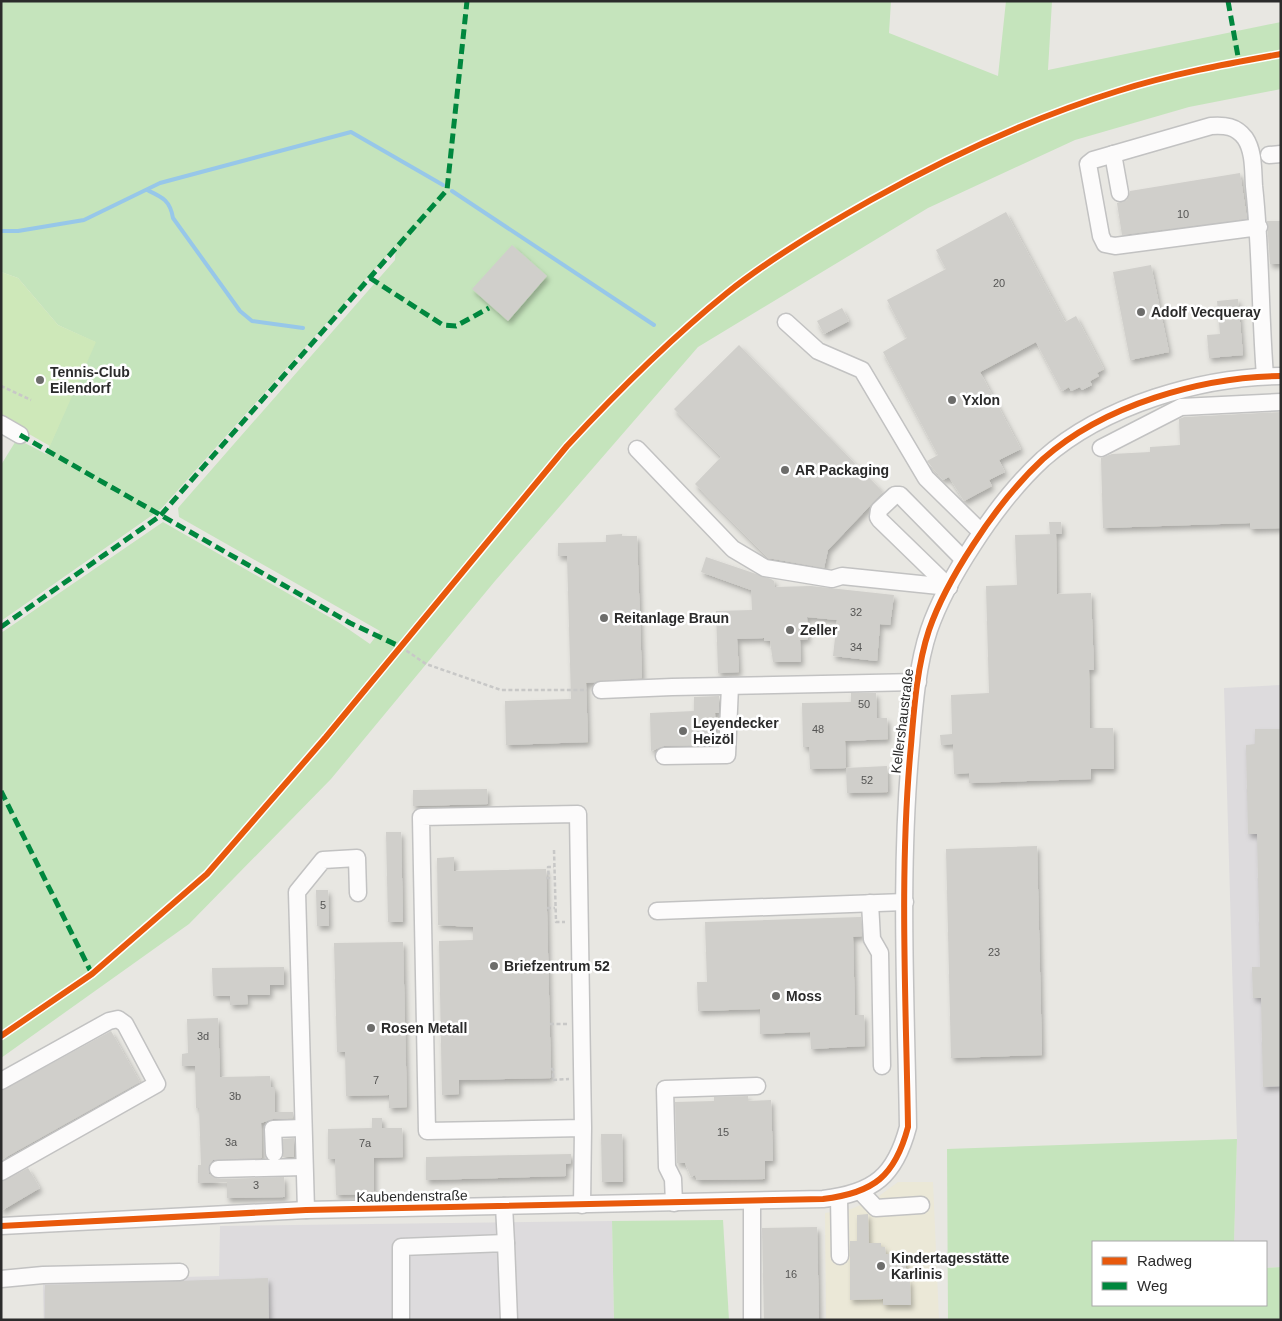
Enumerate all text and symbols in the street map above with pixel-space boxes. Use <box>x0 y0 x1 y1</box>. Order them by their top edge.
house number: 10 <box>1177 208 1189 220</box>
house number: 20 <box>993 277 1005 289</box>
place label: Adolf Vecqueray <box>1151 304 1261 320</box>
marker: Adolf Vecqueray <box>1135 306 1147 318</box>
place label: Tennis-Club Eilendorf <box>50 364 130 396</box>
marker: Tennis-Club Eilendorf <box>34 374 46 386</box>
place label: Yxlon <box>962 392 1000 408</box>
marker: Yxlon <box>946 394 958 406</box>
place label: AR Packaging <box>795 462 889 478</box>
marker: AR Packaging <box>779 464 791 476</box>
house number: 32 <box>850 606 862 618</box>
place label: Reitanlage Braun <box>614 610 729 626</box>
marker: Reitanlage Braun <box>598 612 610 624</box>
place label: Zeller <box>800 622 838 638</box>
marker: Zeller <box>784 624 796 636</box>
house number: 34 <box>850 641 862 653</box>
street label: Kellershaustraße <box>888 667 916 774</box>
house number: 50 <box>858 698 870 710</box>
place label: Leyendecker Heizöl <box>693 715 779 747</box>
house number: 48 <box>812 723 824 735</box>
marker: Leyendecker Heizöl <box>677 725 689 737</box>
house number: 52 <box>861 774 873 786</box>
house number: 5 <box>320 899 326 911</box>
house number: 23 <box>988 946 1000 958</box>
place label: Briefzentrum 52 <box>504 958 610 974</box>
marker: Briefzentrum 52 <box>488 960 500 972</box>
place label: Moss <box>786 988 822 1004</box>
marker: Moss <box>770 990 782 1002</box>
place label: Rosen Metall <box>381 1020 467 1036</box>
marker: Rosen Metall <box>365 1022 377 1034</box>
house number: 3d <box>197 1030 209 1042</box>
house number: 7 <box>373 1074 379 1086</box>
house number: 3b <box>229 1090 241 1102</box>
house number: 15 <box>717 1126 729 1138</box>
house number: 3a <box>225 1136 238 1148</box>
house number: 7a <box>359 1137 372 1149</box>
house number: 3 <box>253 1179 259 1191</box>
street label: Kaubendenstraße <box>356 1187 468 1205</box>
legend <box>1092 1241 1267 1306</box>
place label: Kindertagesstätte Karlinis <box>891 1250 1009 1282</box>
text: Radweg <box>1137 1252 1192 1269</box>
marker: Kindertagesstätte Karlinis <box>875 1260 887 1272</box>
house number: 16 <box>785 1268 797 1280</box>
text: Weg <box>1137 1277 1168 1294</box>

